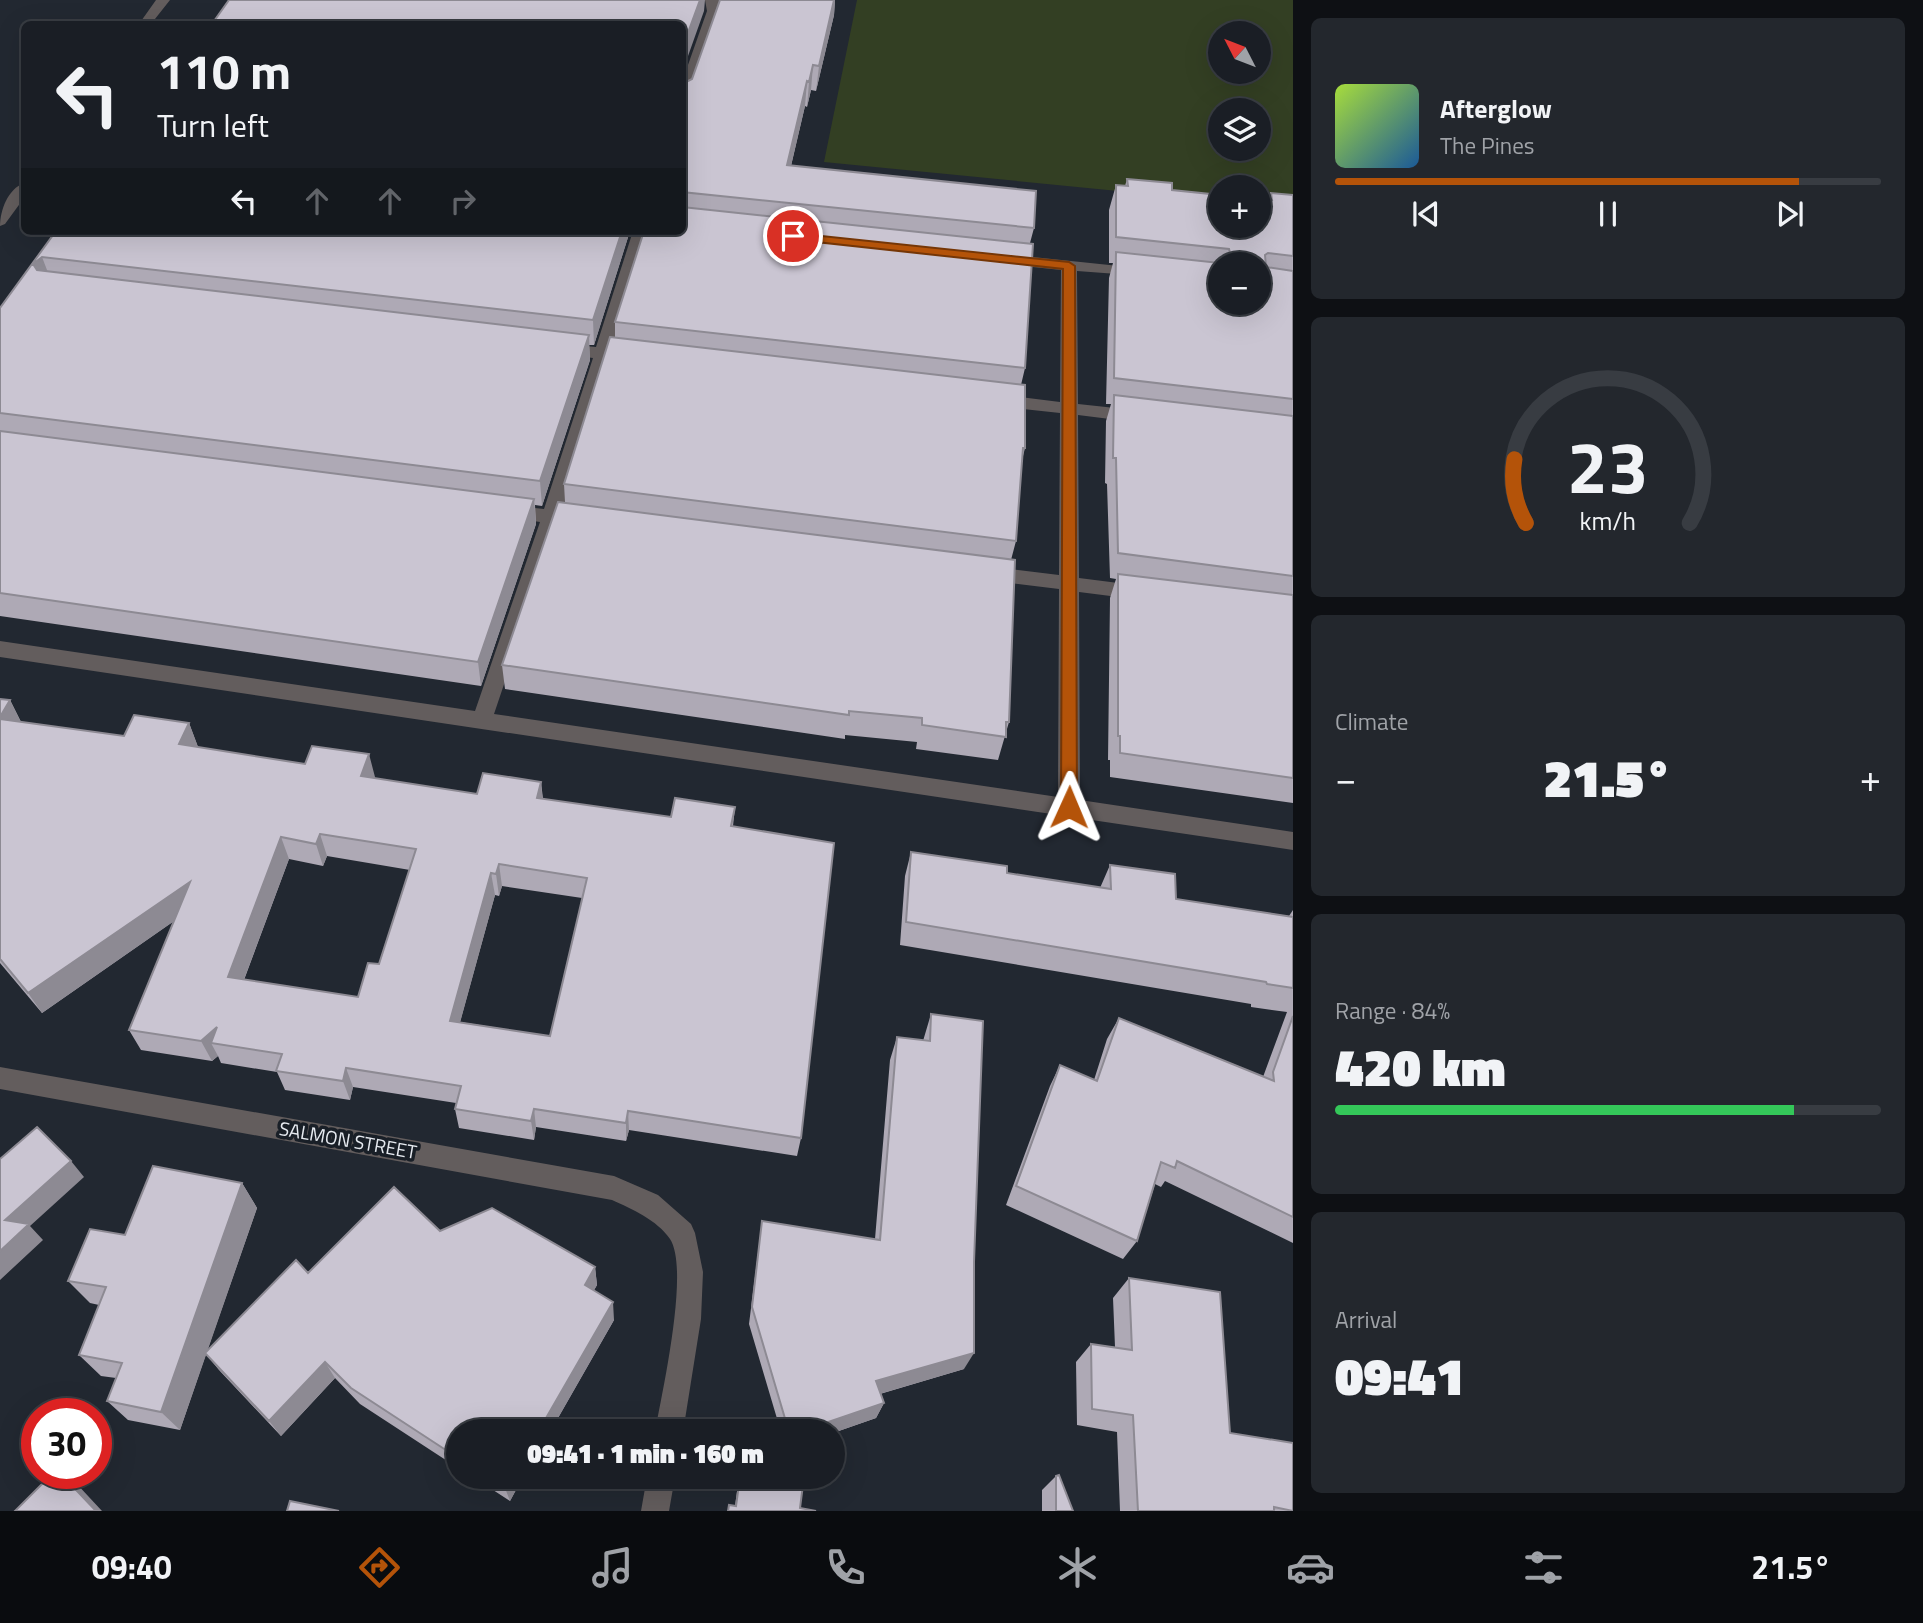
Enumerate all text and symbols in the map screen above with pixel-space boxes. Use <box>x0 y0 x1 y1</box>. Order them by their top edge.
north arrow <box>1208 21 1270 84</box>
map controls <box>1208 21 1271 315</box>
text: 110 m <box>157 33 291 108</box>
icon: left <box>42 49 133 140</box>
text: Afterglow <box>1440 89 1552 128</box>
button: layers <box>1208 98 1271 161</box>
text: Turn left <box>157 101 269 149</box>
text: The Pines <box>1440 128 1534 163</box>
button: + <box>1208 175 1271 238</box>
icon: left <box>225 182 263 220</box>
icon: ahead <box>298 182 336 220</box>
icon: ahead <box>371 182 409 220</box>
icon: right <box>444 182 482 220</box>
icon: previous <box>1407 195 1445 233</box>
icon: pause <box>1589 195 1627 233</box>
icon: next <box>1771 195 1809 233</box>
pin <box>763 206 823 266</box>
icon: arrive <box>774 217 812 255</box>
button: − <box>1208 252 1271 315</box>
text: 23 <box>1567 411 1649 521</box>
text: km/h <box>1580 502 1636 540</box>
text: Climate <box>1335 704 1408 739</box>
text: 21.5° <box>1543 738 1673 817</box>
text: − <box>1335 749 1356 807</box>
text: + <box>1860 749 1881 807</box>
position arrow <box>1032 770 1106 844</box>
text: Range · 84% <box>1335 993 1450 1028</box>
text: 420 km <box>1335 1027 1506 1106</box>
street label: SALMON STREET <box>277 1113 419 1166</box>
text: Arrival <box>1335 1302 1397 1337</box>
text: 09:41 <box>1335 1336 1464 1415</box>
speed limit sign: 30 <box>21 1398 112 1489</box>
text: 09:41 · 1 min · 160 m <box>527 1434 764 1473</box>
text: 09:40 <box>92 1543 172 1591</box>
icon: directions <box>355 1543 404 1592</box>
icon: music <box>588 1543 637 1592</box>
icon: phone <box>821 1543 870 1592</box>
icon: climate <box>1053 1543 1102 1592</box>
icon: car <box>1286 1543 1335 1592</box>
icon: filters <box>1519 1543 1568 1592</box>
text: 21.5° <box>1751 1543 1831 1591</box>

